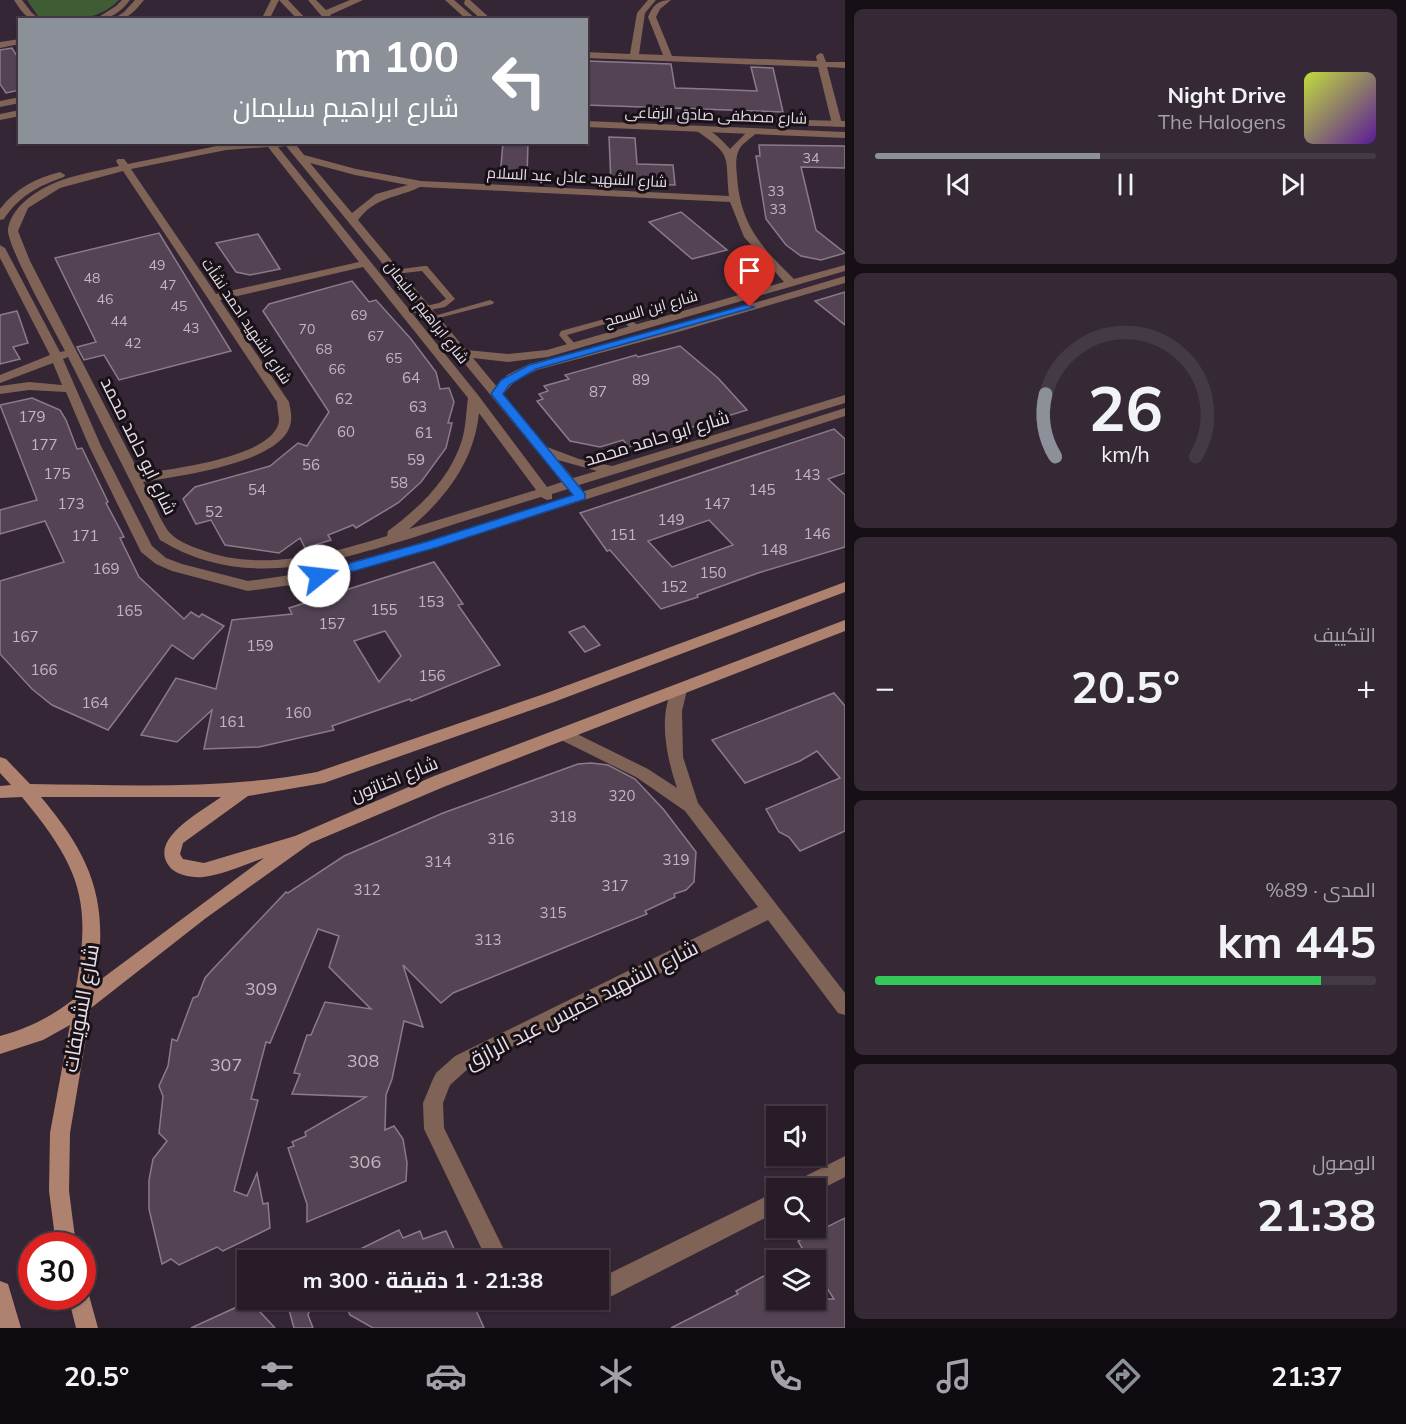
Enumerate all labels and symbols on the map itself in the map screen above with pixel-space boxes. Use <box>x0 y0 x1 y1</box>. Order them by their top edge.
street label: شارع مصطفى صادق الرفاعى <box>624 102 808 130</box>
house number: 34 <box>803 149 820 167</box>
street label: شارع الشهيد عادل عبد السلام <box>486 163 668 193</box>
house number: 33 <box>768 182 784 200</box>
house number: 33 <box>770 200 786 218</box>
pin <box>724 245 775 307</box>
street label: شارع الشهيد احمد نشأت <box>196 254 296 389</box>
house number: 49 <box>149 256 165 274</box>
street label: شارع ابراهيم سليمان <box>379 257 473 369</box>
house number: 48 <box>84 269 100 287</box>
house number: 47 <box>160 276 176 294</box>
street label: شارع ابن السمح <box>602 286 700 332</box>
house number: 46 <box>97 290 113 308</box>
house number: 45 <box>171 297 187 315</box>
house number: 69 <box>351 306 367 324</box>
house number: 44 <box>111 312 128 330</box>
house number: 43 <box>183 319 199 337</box>
house number: 70 <box>299 320 315 338</box>
house number: 67 <box>368 327 384 345</box>
house number: 42 <box>125 334 141 352</box>
house number: 68 <box>316 340 332 358</box>
house number: 65 <box>386 349 402 367</box>
house number: 66 <box>329 360 345 378</box>
house number: 64 <box>402 368 420 387</box>
house number: 89 <box>632 370 650 389</box>
street label: شارع ابو حامد محمد <box>95 374 182 519</box>
house number: 87 <box>589 382 607 401</box>
house number: 62 <box>335 389 353 408</box>
house number: 63 <box>409 397 427 416</box>
street label: شارع ابو حامد محمد <box>582 405 732 472</box>
house number: 179 <box>18 407 46 426</box>
house number: 60 <box>337 422 355 441</box>
house number: 61 <box>415 423 433 442</box>
house number: 177 <box>30 435 58 454</box>
house number: 59 <box>407 450 425 469</box>
house number: 56 <box>302 455 320 474</box>
house number: 175 <box>43 464 71 483</box>
house number: 143 <box>793 465 821 484</box>
house number: 58 <box>390 473 408 492</box>
house number: 54 <box>248 480 266 499</box>
house number: 145 <box>748 480 776 499</box>
house number: 173 <box>57 494 85 513</box>
house number: 147 <box>703 494 731 513</box>
house number: 52 <box>205 502 223 521</box>
house number: 149 <box>657 510 685 529</box>
house number: 146 <box>803 524 831 543</box>
house number: 151 <box>609 525 637 544</box>
house number: 171 <box>71 526 99 545</box>
house number: 148 <box>760 540 788 559</box>
position arrow <box>287 544 351 608</box>
house number: 169 <box>92 559 120 578</box>
house number: 150 <box>699 563 727 582</box>
house number: 152 <box>660 577 688 596</box>
house number: 153 <box>417 592 445 611</box>
house number: 155 <box>370 600 398 619</box>
house number: 165 <box>115 601 143 620</box>
house number: 157 <box>318 614 346 633</box>
house number: 167 <box>11 627 39 646</box>
house number: 159 <box>246 636 274 655</box>
house number: 166 <box>30 660 58 679</box>
house number: 156 <box>418 666 446 685</box>
house number: 164 <box>81 693 109 712</box>
house number: 160 <box>284 703 312 722</box>
house number: 161 <box>218 712 246 731</box>
street label: شارع اخناتون <box>347 751 441 808</box>
house number: 320 <box>608 786 636 805</box>
house number: 318 <box>549 807 577 826</box>
house number: 316 <box>487 829 515 848</box>
house number: 319 <box>662 850 690 869</box>
house number: 314 <box>424 852 452 871</box>
house number: 317 <box>601 876 629 895</box>
house number: 312 <box>353 880 381 899</box>
house number: 315 <box>539 903 567 922</box>
house number: 313 <box>474 930 502 949</box>
street label: شارع الشهيد خميس عبد الرازق <box>460 934 703 1076</box>
street label: شارع الشويفات <box>56 942 106 1074</box>
house number: 309 <box>245 977 277 1000</box>
house number: 308 <box>347 1049 379 1072</box>
house number: 307 <box>210 1053 242 1076</box>
house number: 306 <box>349 1150 381 1173</box>
speed limit sign: 30 <box>18 1232 96 1310</box>

